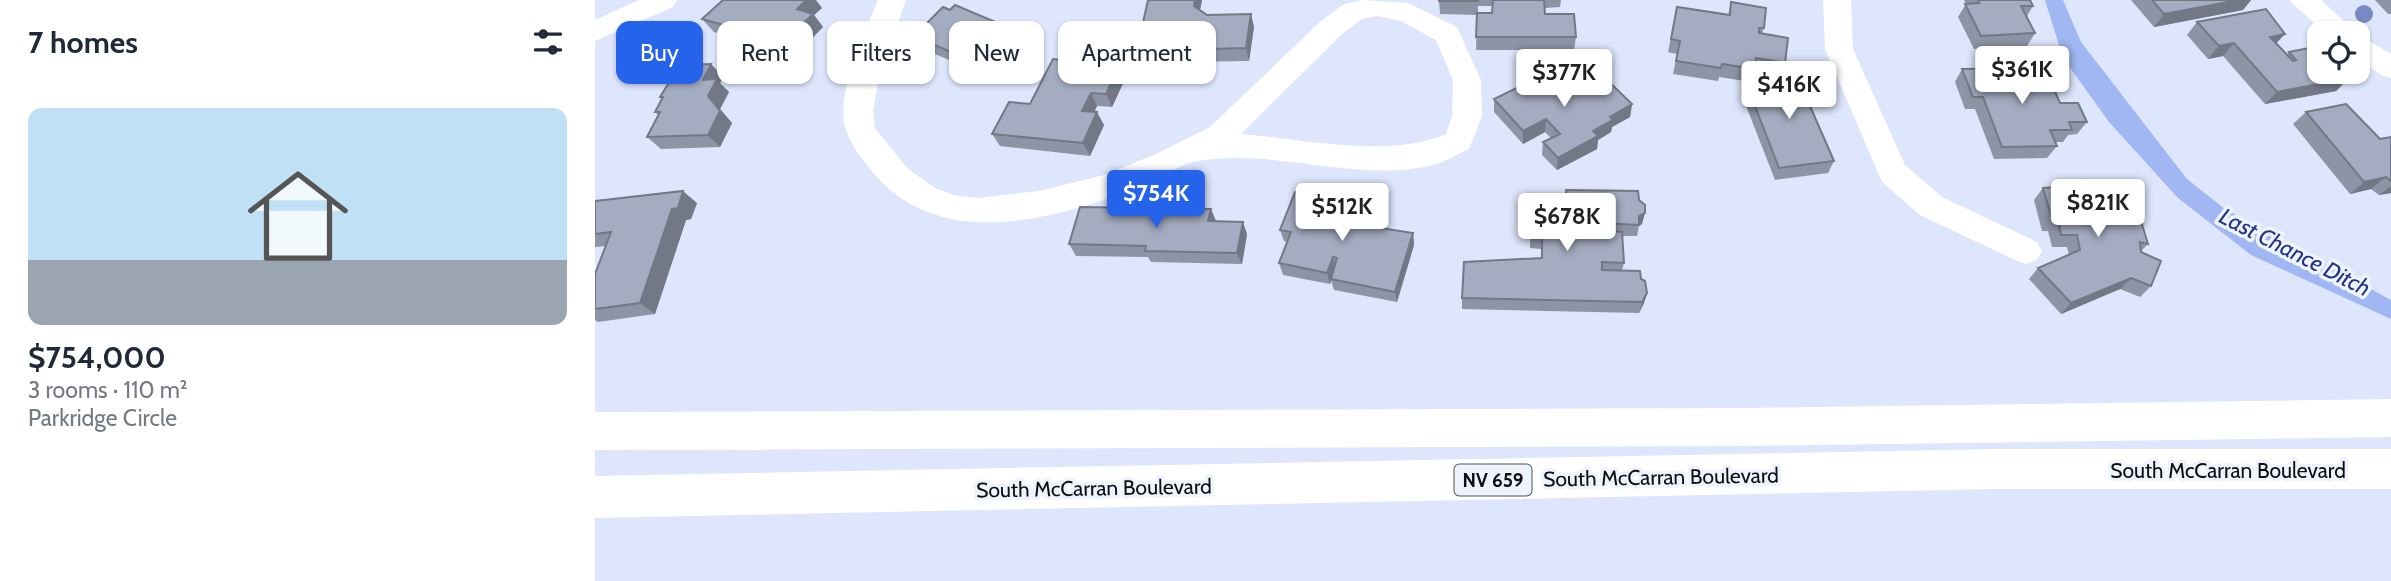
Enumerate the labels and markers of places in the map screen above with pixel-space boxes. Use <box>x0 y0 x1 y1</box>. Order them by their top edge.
pin: $361K <box>1973 46 2071 106</box>
pin: $377K <box>1515 50 1613 109</box>
pin: $416K <box>1740 61 1838 121</box>
pin: $754K <box>1107 170 1205 230</box>
pin: $821K <box>2049 180 2147 239</box>
pin: $512K <box>1293 184 1391 243</box>
pin: $678K <box>1518 194 1616 253</box>

